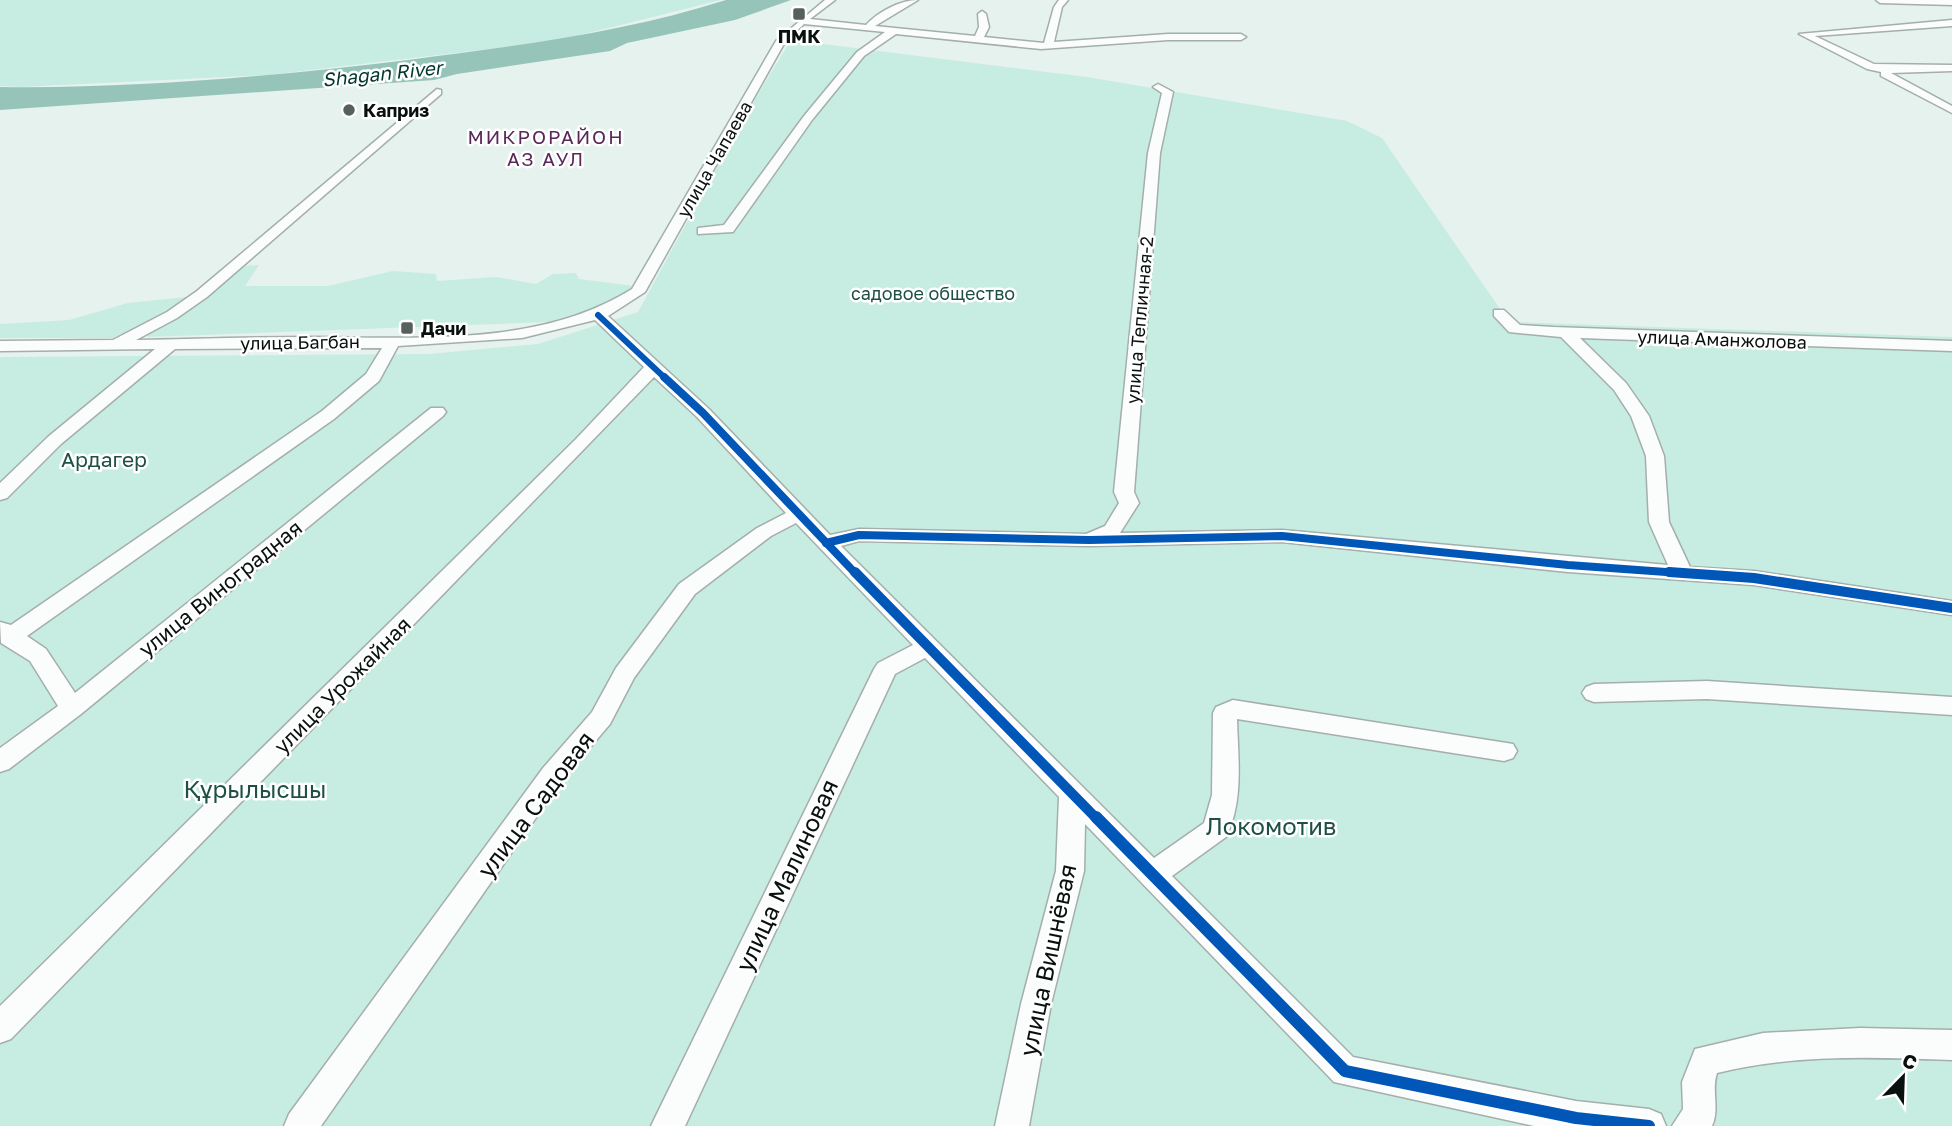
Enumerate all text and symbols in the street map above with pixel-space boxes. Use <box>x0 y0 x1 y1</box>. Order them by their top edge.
marker: ПМК <box>791 6 807 22</box>
place label: ПМК <box>778 25 820 47</box>
water label: Shagan River <box>321 55 446 91</box>
street label: улица Чапаева <box>672 97 756 221</box>
place label: Каприз <box>363 99 429 121</box>
marker: Каприз <box>341 102 357 118</box>
district label: МИКРОРАЙОН АЗ АУЛ <box>467 125 625 170</box>
street label: улица Тепличная-2 <box>1121 235 1157 405</box>
park label: садовое общество <box>851 282 1015 304</box>
place label: Дачи <box>421 317 466 339</box>
marker: Дачи <box>399 320 415 336</box>
street label: улица Аманжолова <box>1637 325 1807 353</box>
street label: улица Багбан <box>240 330 360 354</box>
park label: Ардагер <box>61 446 147 472</box>
street label: улица Виноградная <box>133 514 307 662</box>
street label: улица Урожайная <box>268 611 416 759</box>
street label: улица Садовая <box>470 725 600 883</box>
park label: Құрылысшы <box>184 774 326 804</box>
street label: улица Малиновая <box>729 774 843 976</box>
park label: Локомотив <box>1206 811 1336 840</box>
street label: улица Вишнёвая <box>1012 861 1082 1059</box>
north arrow <box>1868 1042 1938 1112</box>
text: С <box>1899 1048 1921 1074</box>

